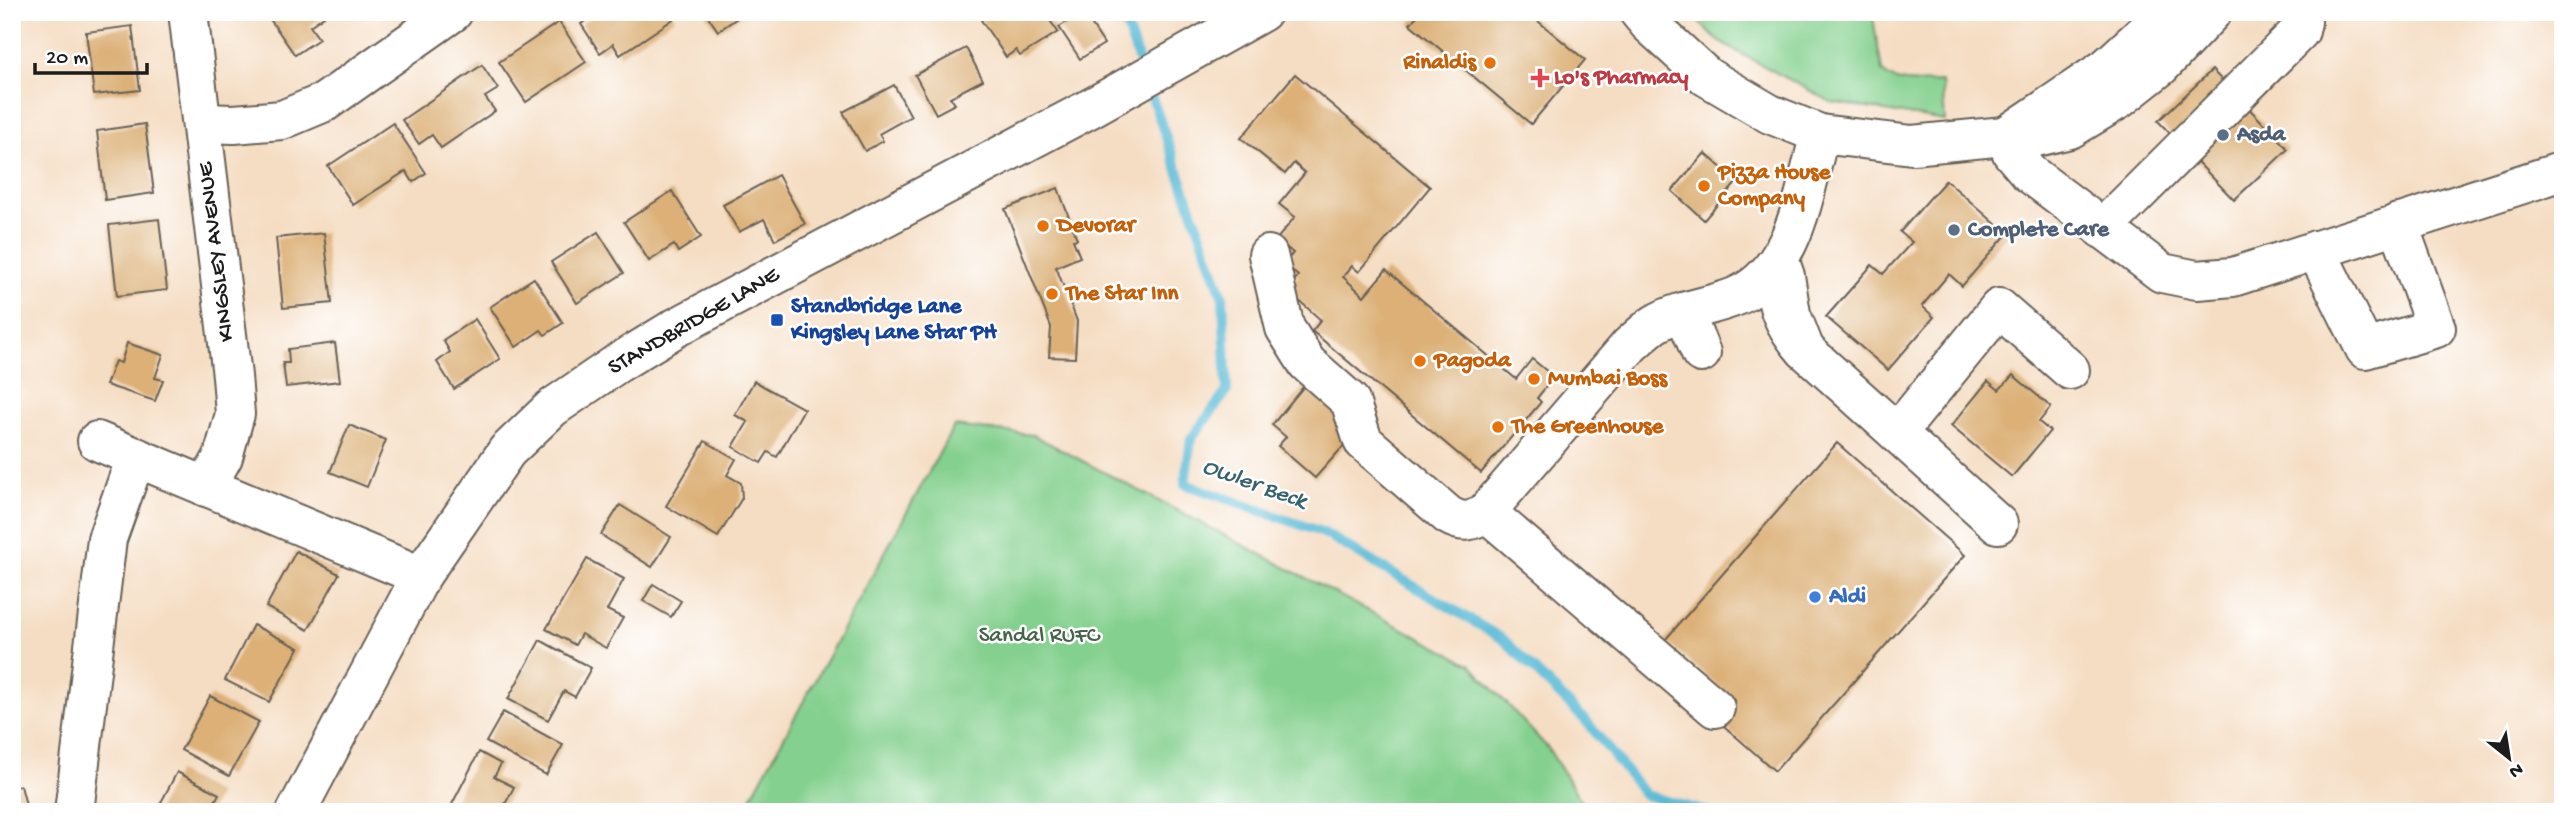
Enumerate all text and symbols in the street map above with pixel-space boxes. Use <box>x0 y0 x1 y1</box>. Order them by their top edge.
scale bar <box>35 32 147 76</box>
text: 20 m <box>46 47 88 72</box>
place label: Rinaldis <box>1402 50 1478 77</box>
marker: Rinaldis <box>1482 55 1498 71</box>
place label: Lo's Pharmacy <box>1554 65 1689 92</box>
marker: Lo's Pharmacy <box>1532 70 1548 86</box>
place label: Asda <box>2236 122 2287 149</box>
marker: Asda <box>2215 127 2231 143</box>
street label: KINGSLEY AVENUE <box>192 159 241 343</box>
place label: Pizza House Company <box>1716 160 1832 213</box>
marker: Pizza House Company <box>1696 178 1712 194</box>
place label: Devorar <box>1055 213 1138 240</box>
place label: Complete Care <box>1968 217 2110 244</box>
marker: Devorar <box>1035 218 1051 234</box>
marker: Complete Care <box>1946 222 1962 238</box>
street label: STANDBRIDGE LANE <box>604 261 786 382</box>
place label: The Star Inn <box>1064 281 1179 308</box>
marker: The Star Inn <box>1044 286 1060 302</box>
place label: Standbridge Lane Kingsley Lane Star PH <box>790 294 997 347</box>
marker: Standbridge Lane Kingsley Lane Star PH <box>769 312 785 328</box>
place label: Pagoda <box>1432 348 1512 375</box>
marker: Pagoda <box>1412 353 1428 369</box>
place label: Mumbai Boss <box>1548 366 1669 393</box>
marker: Mumbai Boss <box>1526 371 1542 387</box>
place label: The Greenhouse <box>1510 414 1664 441</box>
marker: The Greenhouse <box>1490 419 1506 435</box>
water label: Owler Beck <box>1198 453 1312 518</box>
place label: Aldi <box>1828 584 1866 611</box>
marker: Aldi <box>1807 589 1823 605</box>
park label: Sandal RUFC <box>979 623 1101 650</box>
north arrow <box>2474 722 2544 792</box>
text: N <box>2505 757 2527 783</box>

